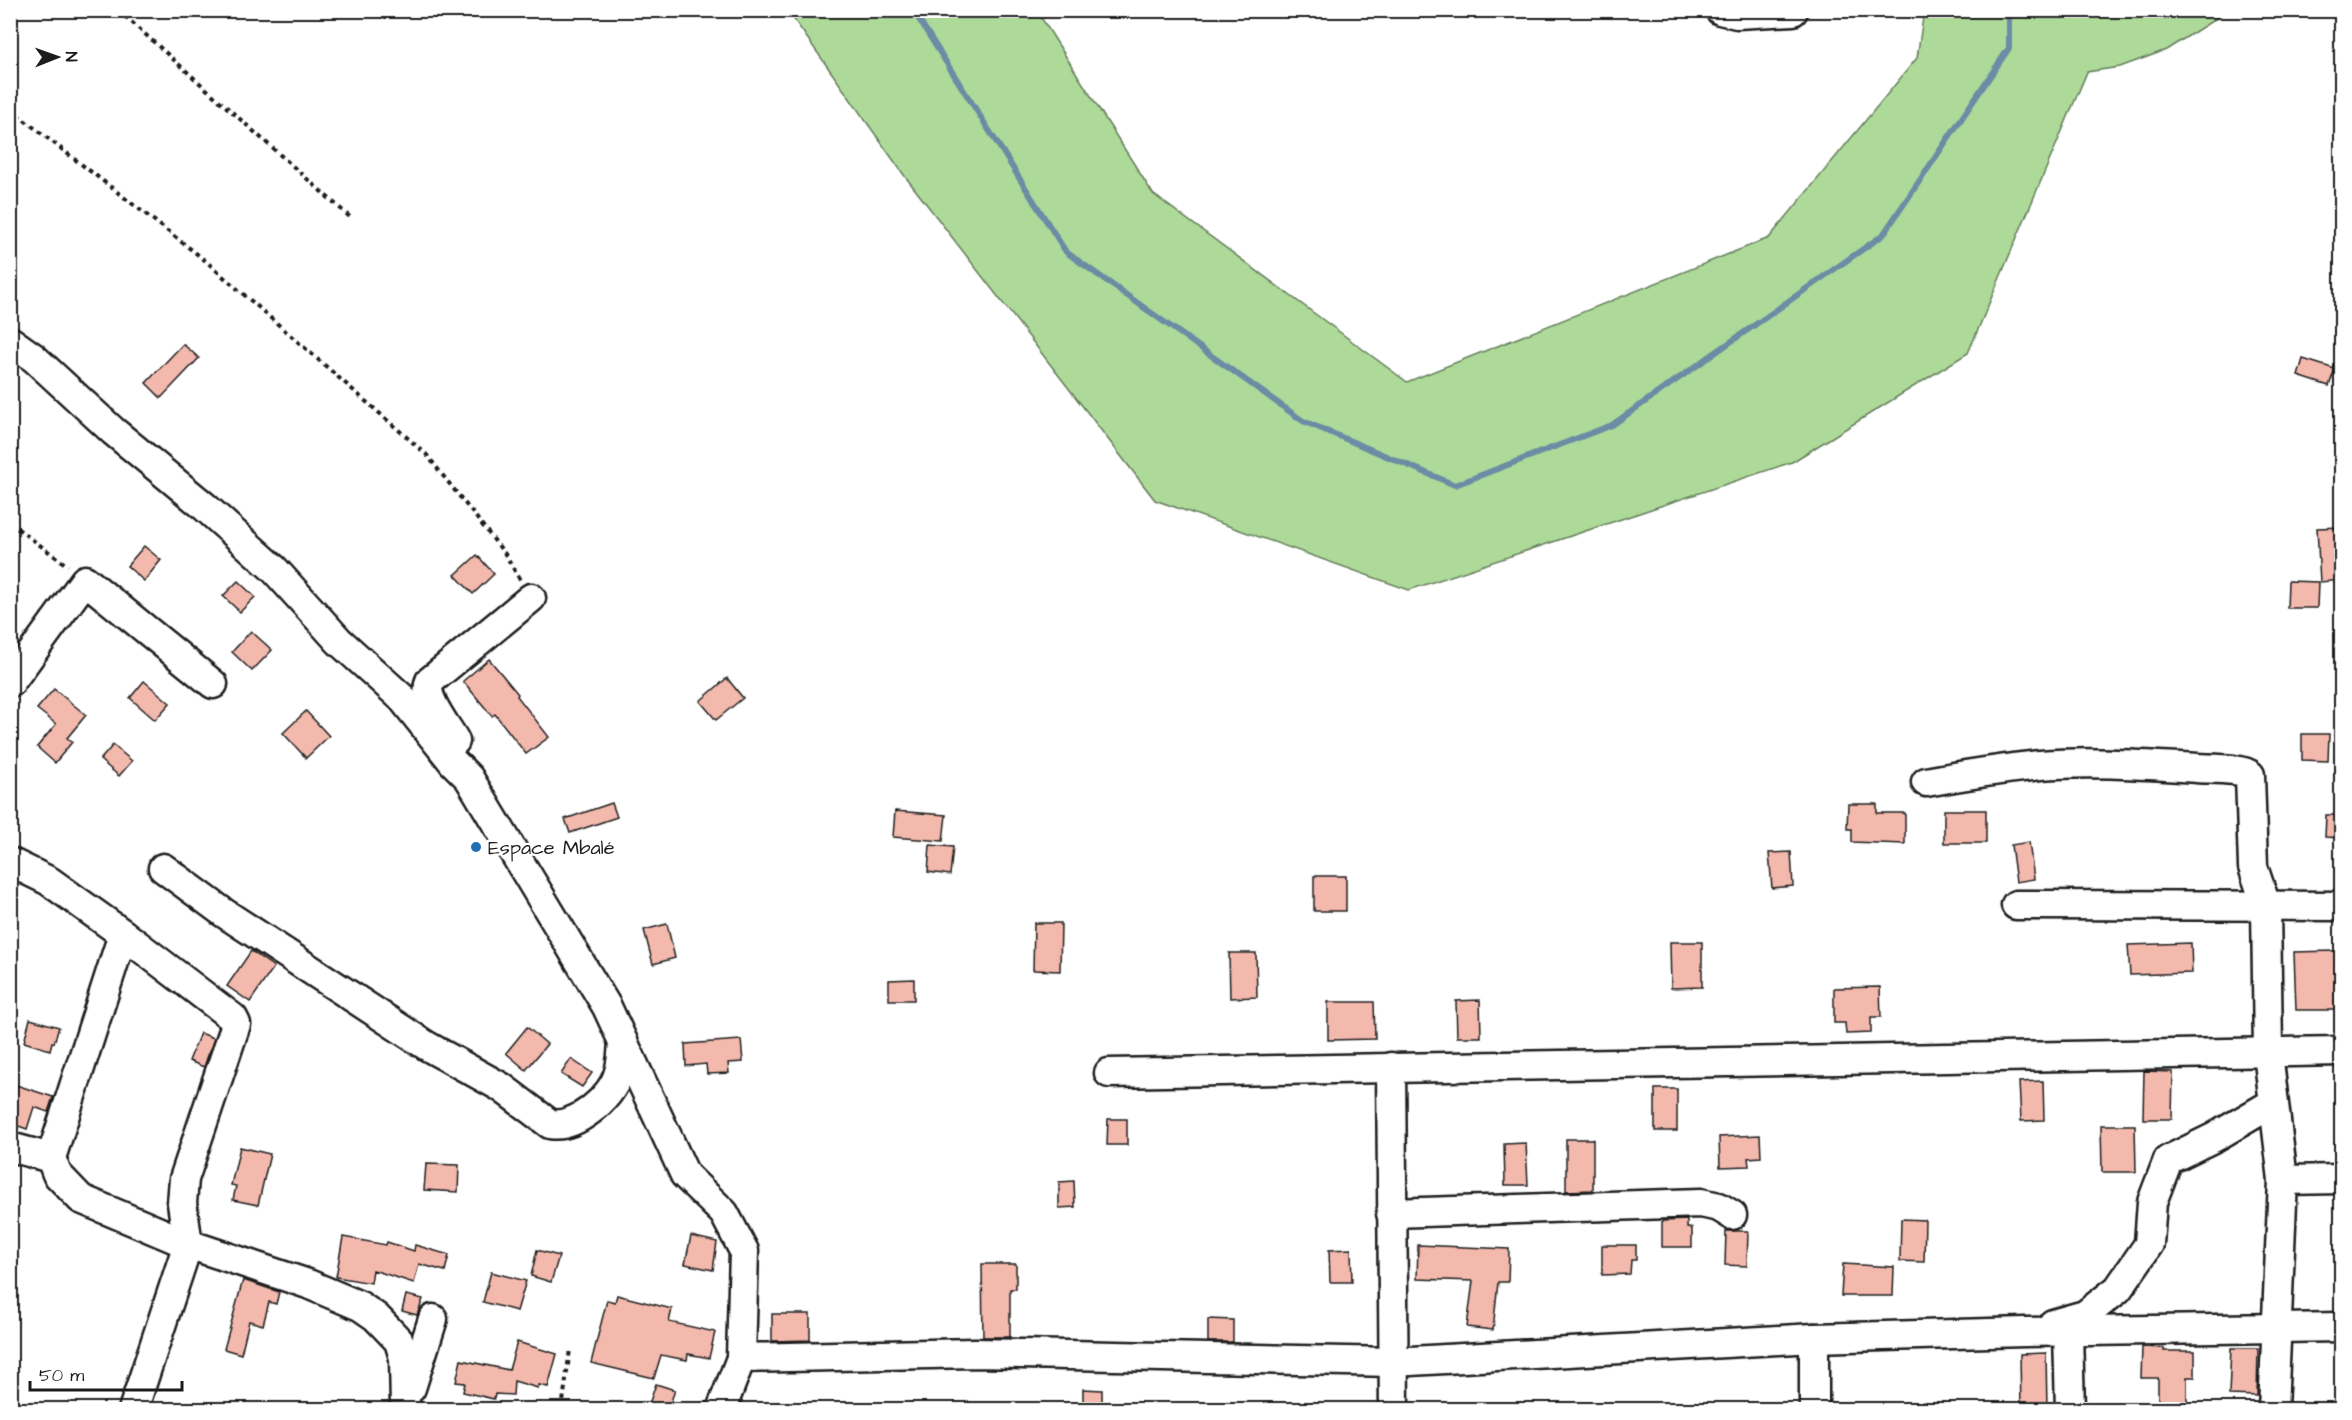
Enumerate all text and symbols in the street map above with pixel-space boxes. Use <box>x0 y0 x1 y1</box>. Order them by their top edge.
north arrow <box>27 27 87 87</box>
text: N <box>60 52 82 62</box>
place label: Espace Mbalé <box>488 834 615 862</box>
marker: Espace Mbalé <box>469 840 483 854</box>
scale bar <box>30 1354 182 1392</box>
text: 50 m <box>39 1363 84 1388</box>

